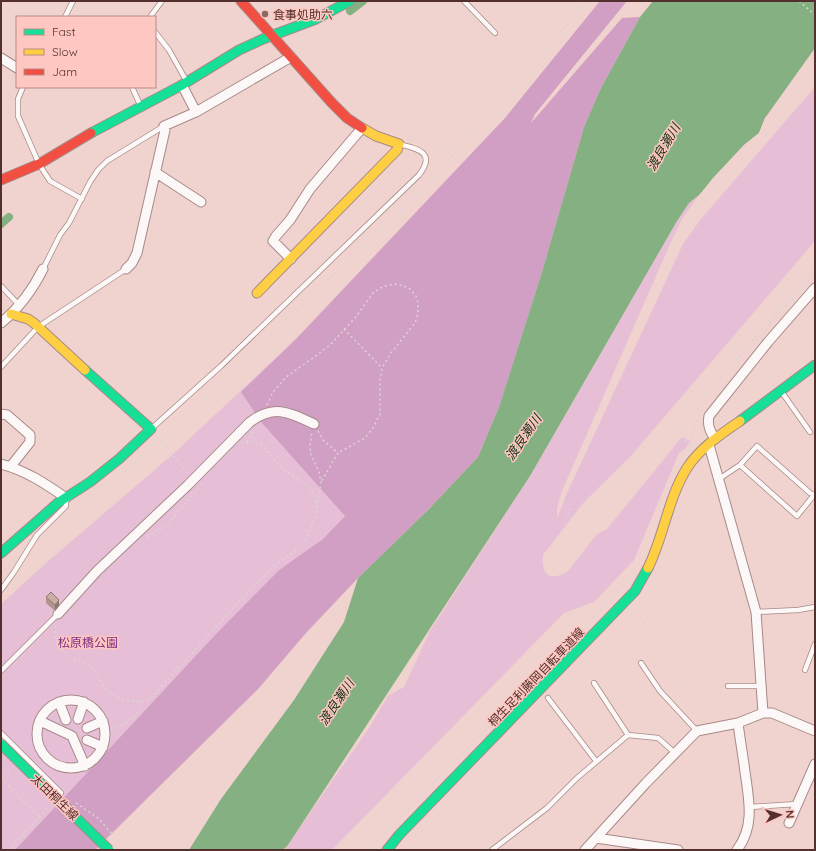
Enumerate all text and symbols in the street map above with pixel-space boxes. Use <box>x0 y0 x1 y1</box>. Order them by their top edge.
place label: 食事処助六 <box>273 7 333 22</box>
marker: 食事処助六 <box>260 9 270 19</box>
legend <box>16 16 156 88</box>
text: Fast <box>52 24 76 39</box>
text: Slow <box>52 44 78 59</box>
text: Jam <box>52 64 77 79</box>
water label: 渡良瀬川 <box>643 119 684 173</box>
water label: 渡良瀬川 <box>502 409 546 463</box>
street label: 桐生足利藤岡自転車道線 <box>485 624 587 730</box>
park label: 松原橋公園 <box>58 635 118 650</box>
water label: 渡良瀬川 <box>315 674 358 728</box>
street label: 太田桐生線 <box>28 771 82 823</box>
north arrow <box>760 795 800 835</box>
text: N <box>783 810 797 819</box>

